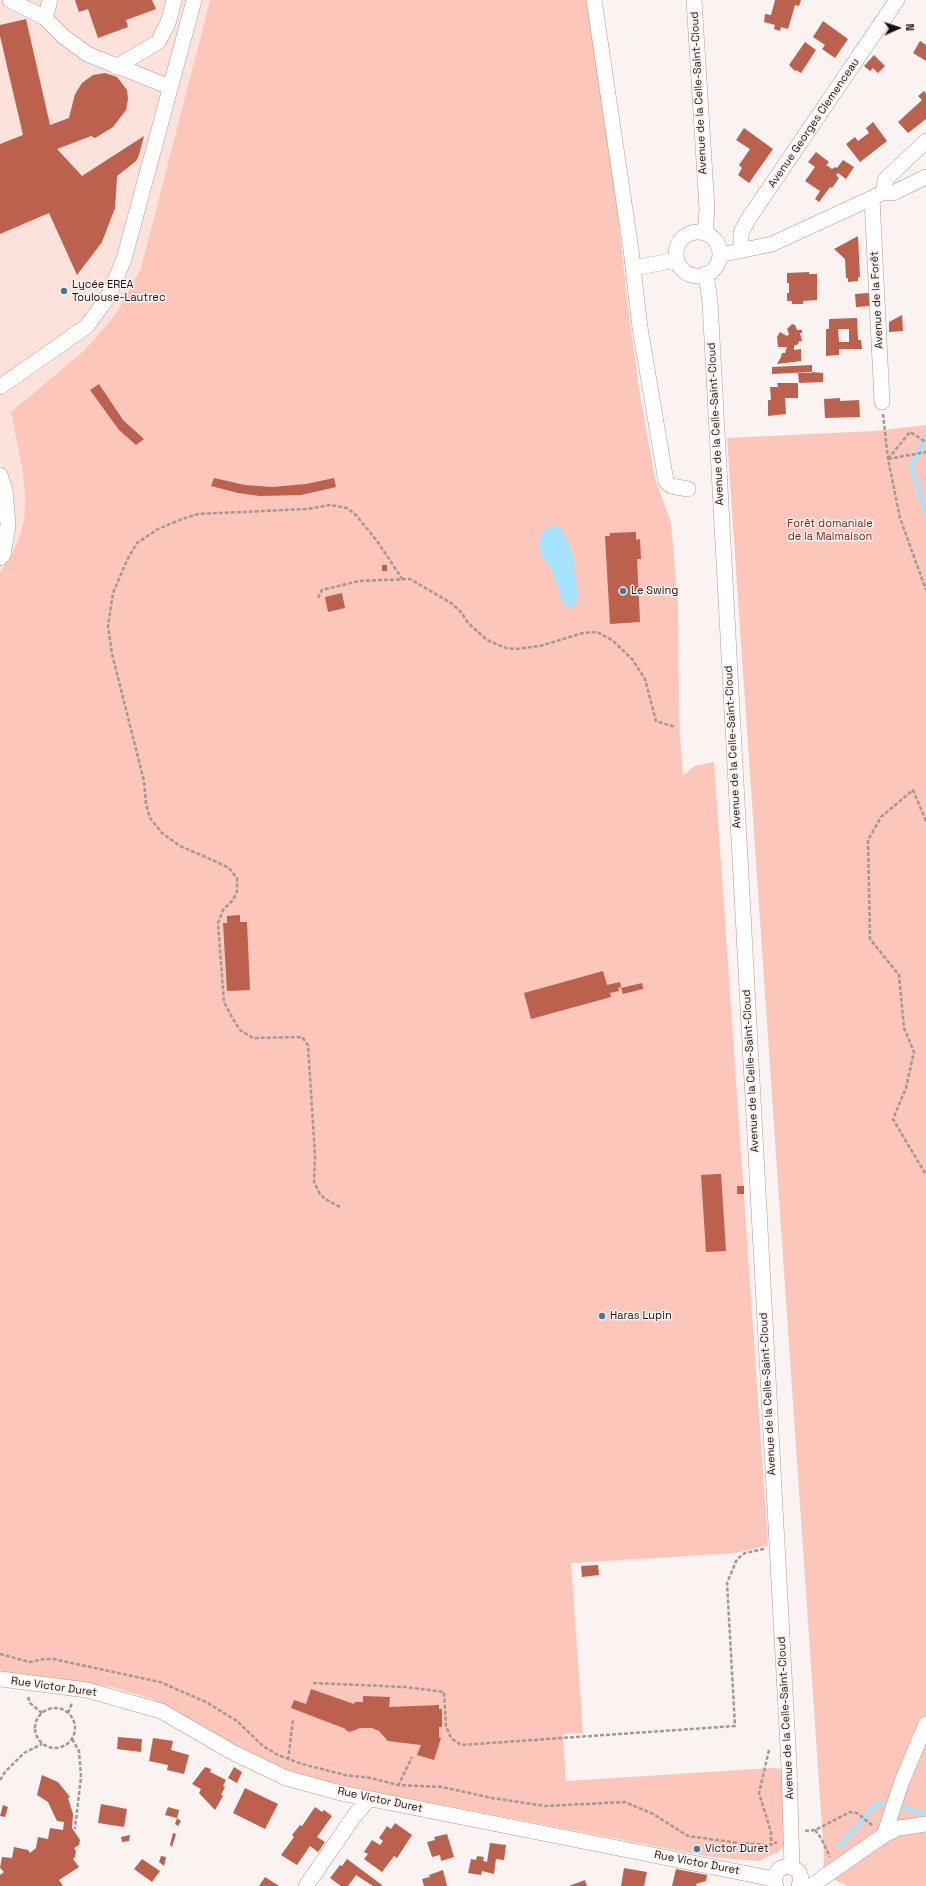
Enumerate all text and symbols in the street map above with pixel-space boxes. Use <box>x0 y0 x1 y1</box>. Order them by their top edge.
north arrow <box>878 8 918 48</box>
street label: Avenue de la Celle-Saint-Cloud <box>688 11 710 175</box>
text: N <box>903 23 917 31</box>
street label: Avenue Georges Clemenceau <box>766 56 862 190</box>
street label: Avenue de la Forêt <box>868 251 886 349</box>
place label: Lycée EREA Toulouse-Lautrec <box>72 278 165 304</box>
marker: Lycée EREA Toulouse-Lautrec <box>59 286 69 296</box>
street label: Avenue de la Celle-Saint-Cloud <box>705 342 727 506</box>
park label: Forêt domaniale de la Malmaison <box>787 517 873 543</box>
place label: Le Swing <box>631 584 678 598</box>
marker: Le Swing <box>618 586 628 596</box>
street label: Avenue de la Celle-Saint-Cloud <box>722 665 744 829</box>
street label: Avenue de la Celle-Saint-Cloud <box>740 989 762 1153</box>
place label: Haras Lupin <box>610 1309 672 1323</box>
marker: Haras Lupin <box>597 1311 607 1321</box>
street label: Avenue de la Celle-Saint-Cloud <box>757 1312 779 1476</box>
street label: Avenue de la Celle-Saint-Cloud <box>775 1636 797 1800</box>
street label: Rue Victor Duret <box>10 1674 98 1700</box>
street label: Rue Victor Duret <box>336 1785 424 1815</box>
place label: Victor Duret <box>705 1842 769 1856</box>
marker: Victor Duret <box>692 1844 702 1854</box>
street label: Rue Victor Duret <box>653 1848 741 1878</box>

